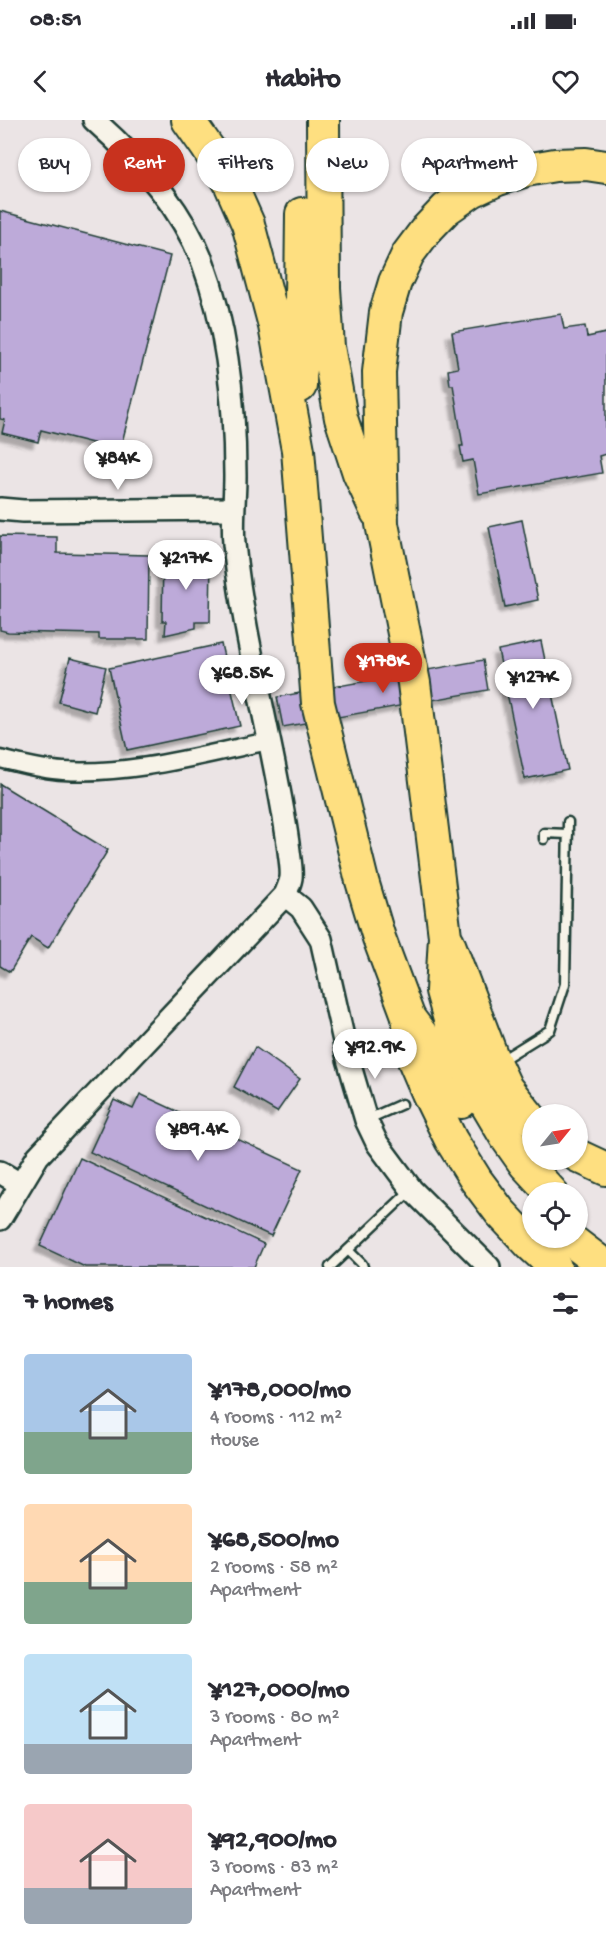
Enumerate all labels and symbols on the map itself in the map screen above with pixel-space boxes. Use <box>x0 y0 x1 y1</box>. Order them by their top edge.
pin: ¥84K <box>82 440 154 491</box>
pin: ¥217K <box>144 540 228 591</box>
pin: ¥178K <box>341 643 425 694</box>
pin: ¥68.5K <box>193 655 291 706</box>
pin: ¥127K <box>491 659 575 710</box>
pin: ¥92.9K <box>326 1029 424 1080</box>
north arrow <box>522 1104 588 1170</box>
pin: ¥89.4K <box>149 1111 247 1162</box>

